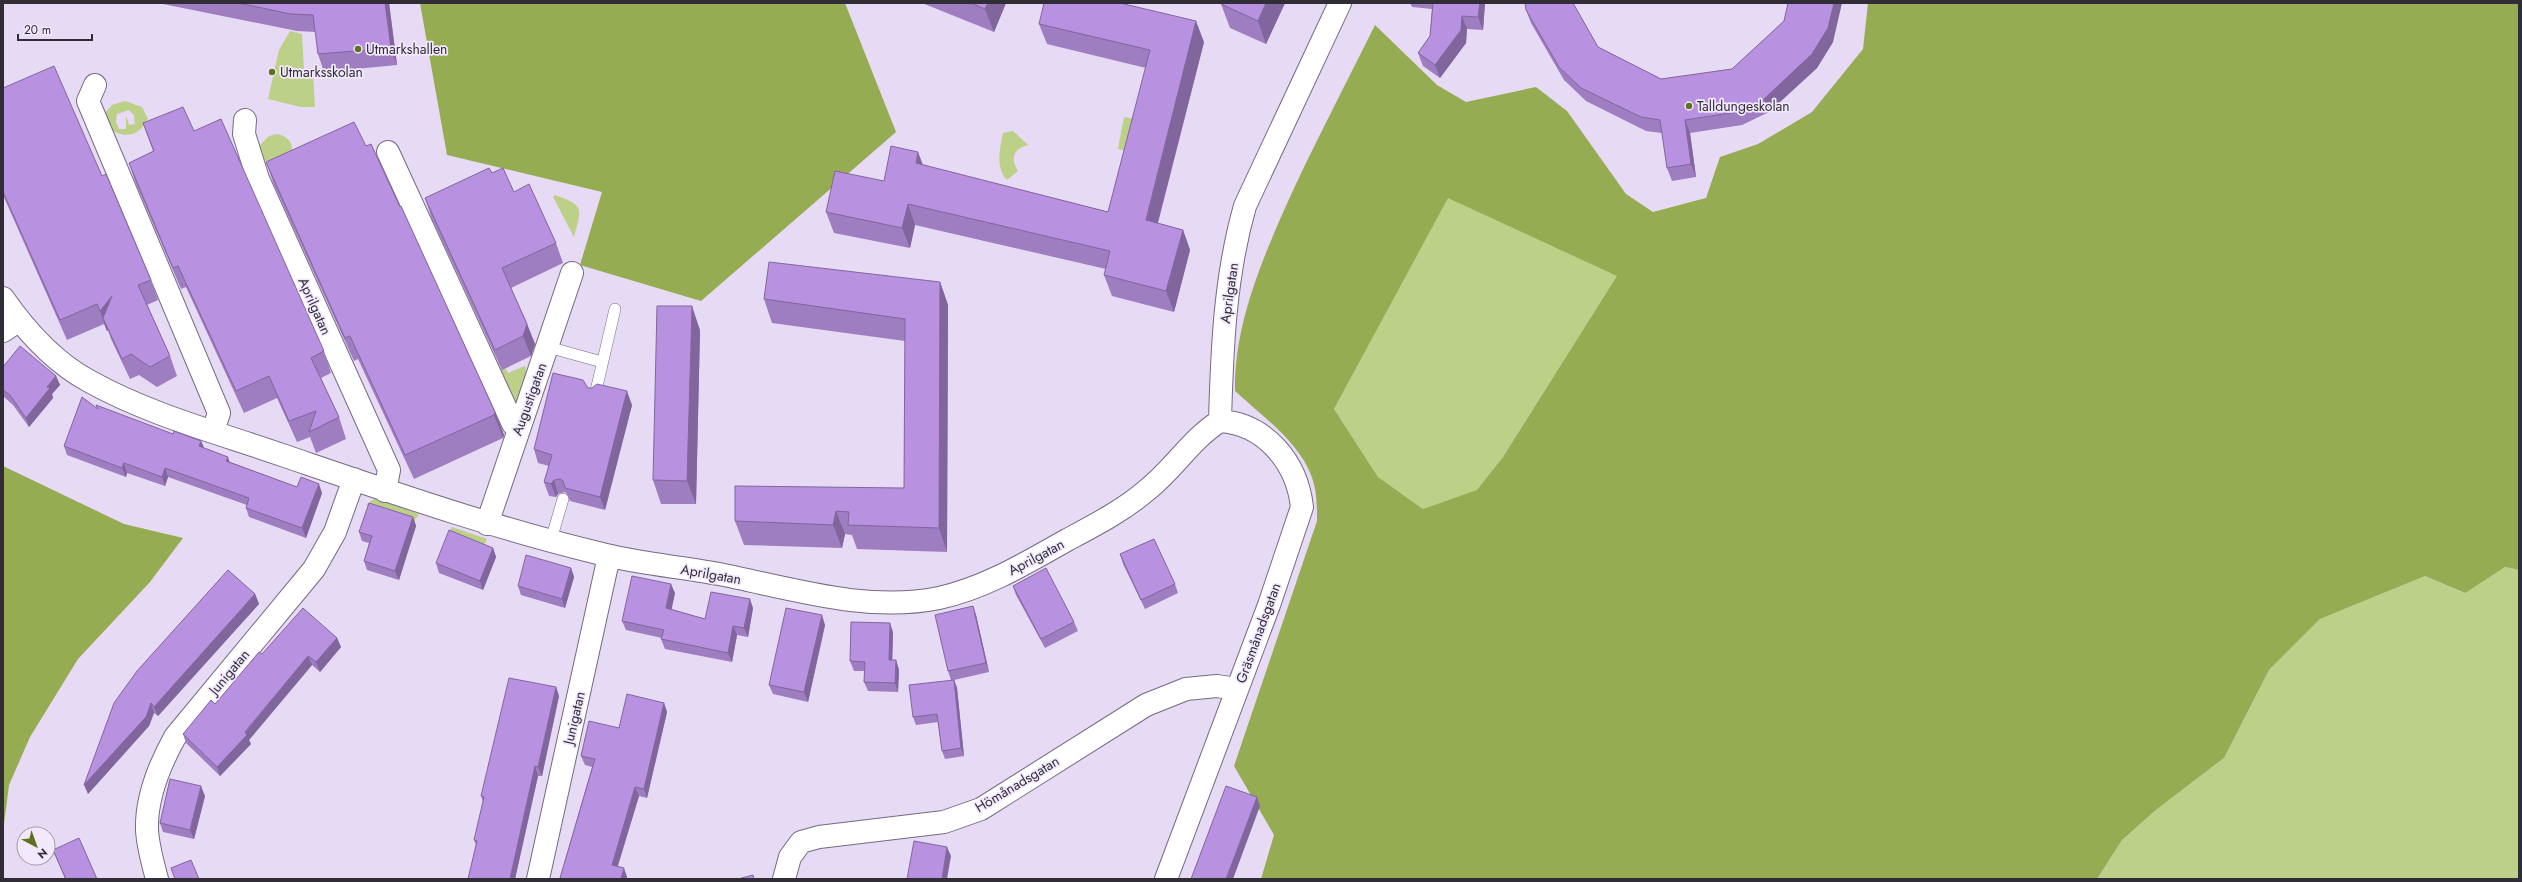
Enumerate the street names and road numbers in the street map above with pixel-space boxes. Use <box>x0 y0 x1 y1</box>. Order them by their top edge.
street label: Aprilgatan <box>1215 261 1243 325</box>
street label: Aprilgatan <box>293 274 337 338</box>
street label: Augustigatan <box>507 360 551 438</box>
street label: Aprilgatan <box>1004 534 1068 580</box>
street label: Aprilgatan <box>679 559 743 589</box>
street label: Gräsmånadsgatan <box>1231 580 1285 686</box>
street label: Junigatan <box>203 645 254 701</box>
street label: Junigatan <box>558 690 590 748</box>
street label: Hömånadsgatan <box>971 751 1063 817</box>

